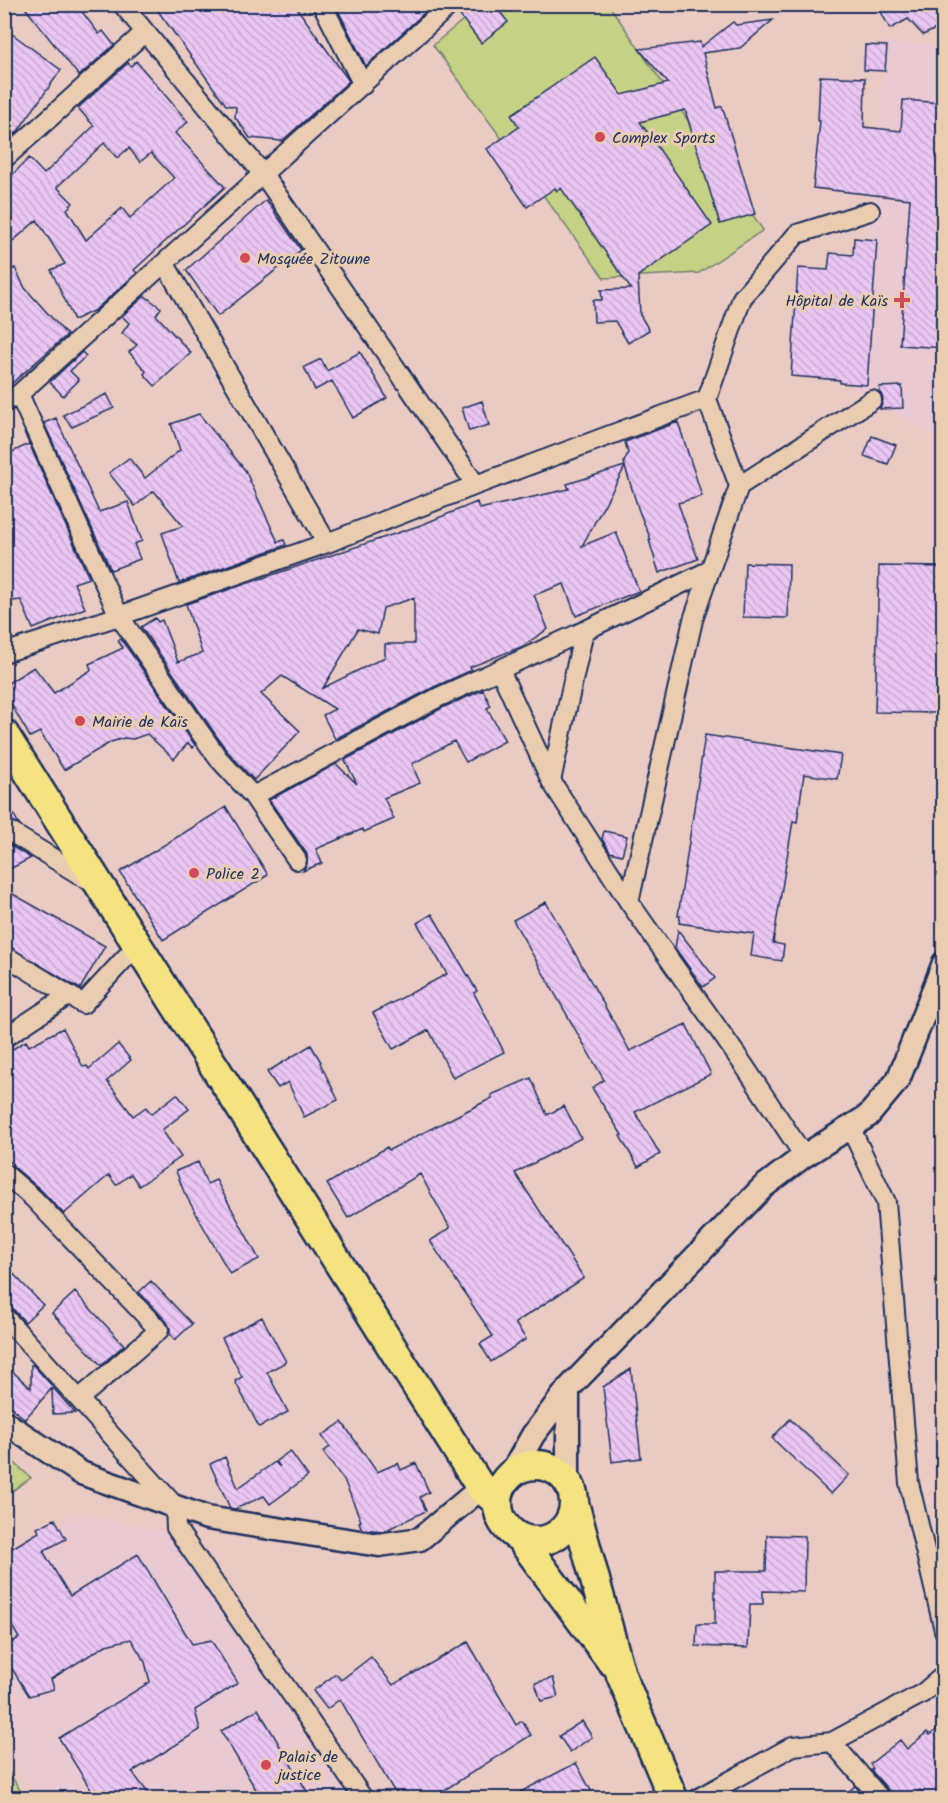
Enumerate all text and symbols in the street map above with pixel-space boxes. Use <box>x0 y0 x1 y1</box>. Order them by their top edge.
place label: Complex Sports <box>612 126 715 151</box>
marker: Complex Sports <box>593 130 607 144</box>
place label: Mosquée Zitoune <box>257 247 370 272</box>
marker: Mosquée Zitoune <box>238 251 252 265</box>
place label: Hôpital de Kaïs <box>785 289 888 314</box>
marker: Hôpital de Kaïs <box>893 291 911 309</box>
place label: Mairie de Kaïs <box>92 710 188 735</box>
marker: Mairie de Kaïs <box>73 714 87 728</box>
place label: Police 2 <box>206 862 260 887</box>
marker: Police 2 <box>187 866 201 880</box>
place label: Palais de justice <box>274 1745 338 1788</box>
marker: Palais de justice <box>259 1758 273 1772</box>

